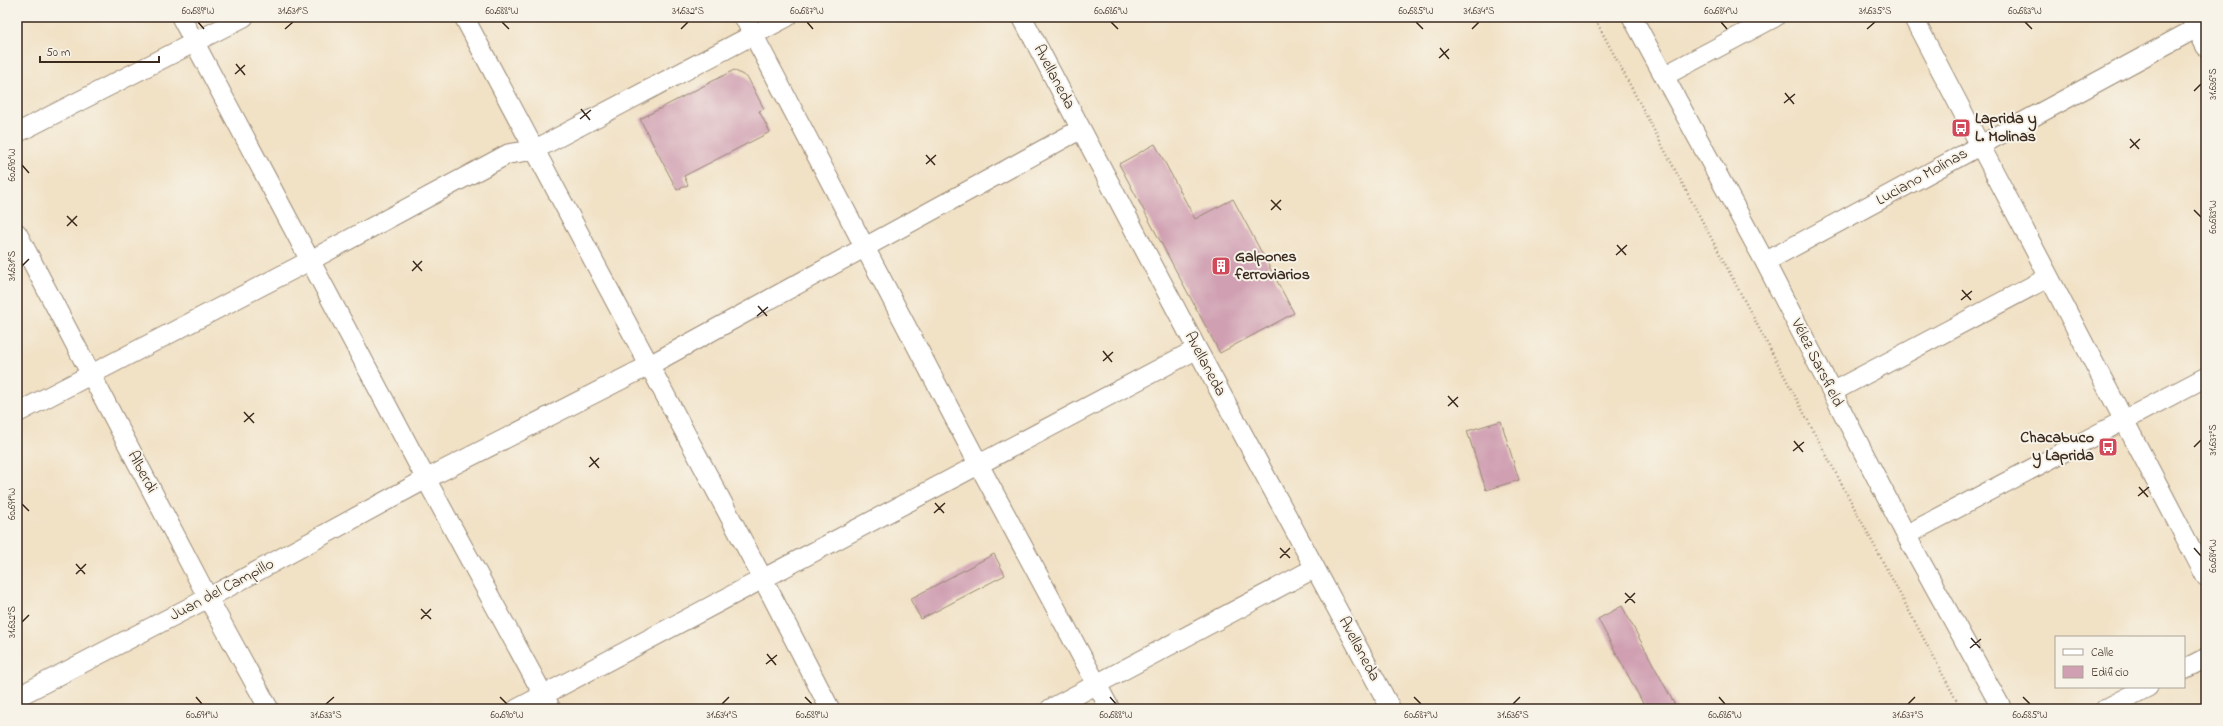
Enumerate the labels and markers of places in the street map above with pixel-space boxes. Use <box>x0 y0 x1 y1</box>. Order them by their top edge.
place label: Laprida y L. Molinas <box>1975 107 2037 149</box>
bus stop icon: Laprida y L. Molinas <box>1950 117 1972 139</box>
place label: Galpones ferroviarios <box>1234 245 1310 287</box>
building icon: Galpones ferroviarios <box>1210 255 1232 277</box>
place label: Chacabuco y Laprida <box>2020 426 2094 469</box>
bus stop icon: Chacabuco y Laprida <box>2097 436 2119 458</box>

